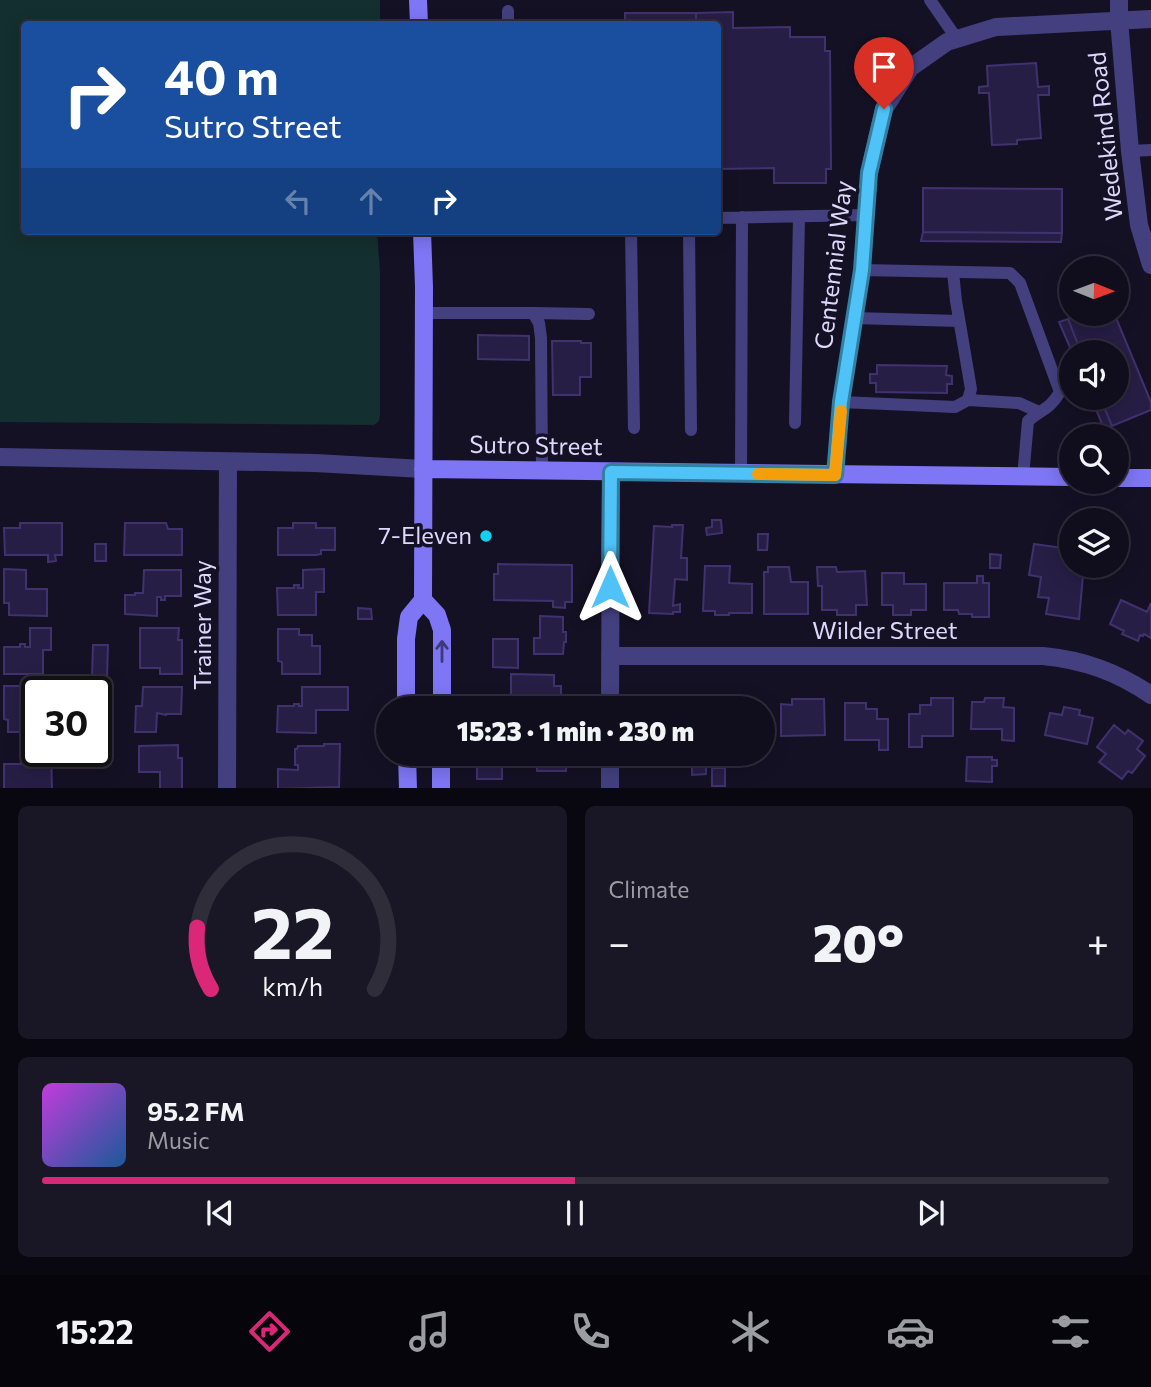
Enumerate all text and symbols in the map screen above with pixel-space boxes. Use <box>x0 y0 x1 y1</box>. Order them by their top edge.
pin <box>854 37 914 109</box>
text: 40 m <box>164 45 279 105</box>
icon: arrive <box>865 48 903 86</box>
icon: right <box>49 49 140 140</box>
street label: Wedekind Road <box>1081 50 1128 222</box>
text: Sutro Street <box>164 105 342 145</box>
street label: Centennial Way <box>808 179 857 351</box>
icon: left <box>279 182 317 220</box>
icon: ahead <box>352 182 390 220</box>
icon: right <box>425 182 463 220</box>
north arrow <box>1059 256 1129 326</box>
map controls <box>1059 256 1129 578</box>
button: sound <box>1059 340 1129 410</box>
button: search <box>1059 424 1129 494</box>
street label: Sutro Street <box>469 429 603 460</box>
button: layers <box>1059 508 1129 578</box>
place label: 7-Eleven <box>378 520 472 549</box>
marker: 7-Eleven <box>478 528 494 544</box>
position arrow <box>573 550 647 624</box>
street label: Trainer Way <box>187 560 216 690</box>
street label: Wilder Street <box>812 615 958 644</box>
one-way arrow <box>435 640 449 663</box>
speed limit sign: 30 <box>21 676 112 767</box>
text: 15:23 · 1 min · 230 m <box>457 715 694 746</box>
text: Climate <box>609 875 690 903</box>
text: 22 <box>251 885 334 974</box>
text: 20° <box>813 909 904 973</box>
text: − <box>609 918 630 965</box>
text: + <box>1087 918 1109 965</box>
text: km/h <box>262 970 323 1000</box>
text: 95.2 FM <box>147 1095 245 1126</box>
text: Music <box>147 1126 210 1154</box>
icon: previous <box>201 1194 239 1232</box>
icon: pause <box>556 1194 594 1232</box>
icon: next <box>912 1194 950 1232</box>
icon: directions <box>245 1307 294 1356</box>
icon: music <box>405 1307 454 1356</box>
icon: phone <box>566 1307 615 1356</box>
icon: climate <box>726 1307 775 1356</box>
icon: car <box>886 1307 935 1356</box>
icon: filters <box>1046 1307 1095 1356</box>
text: 15:22 <box>56 1311 134 1351</box>

